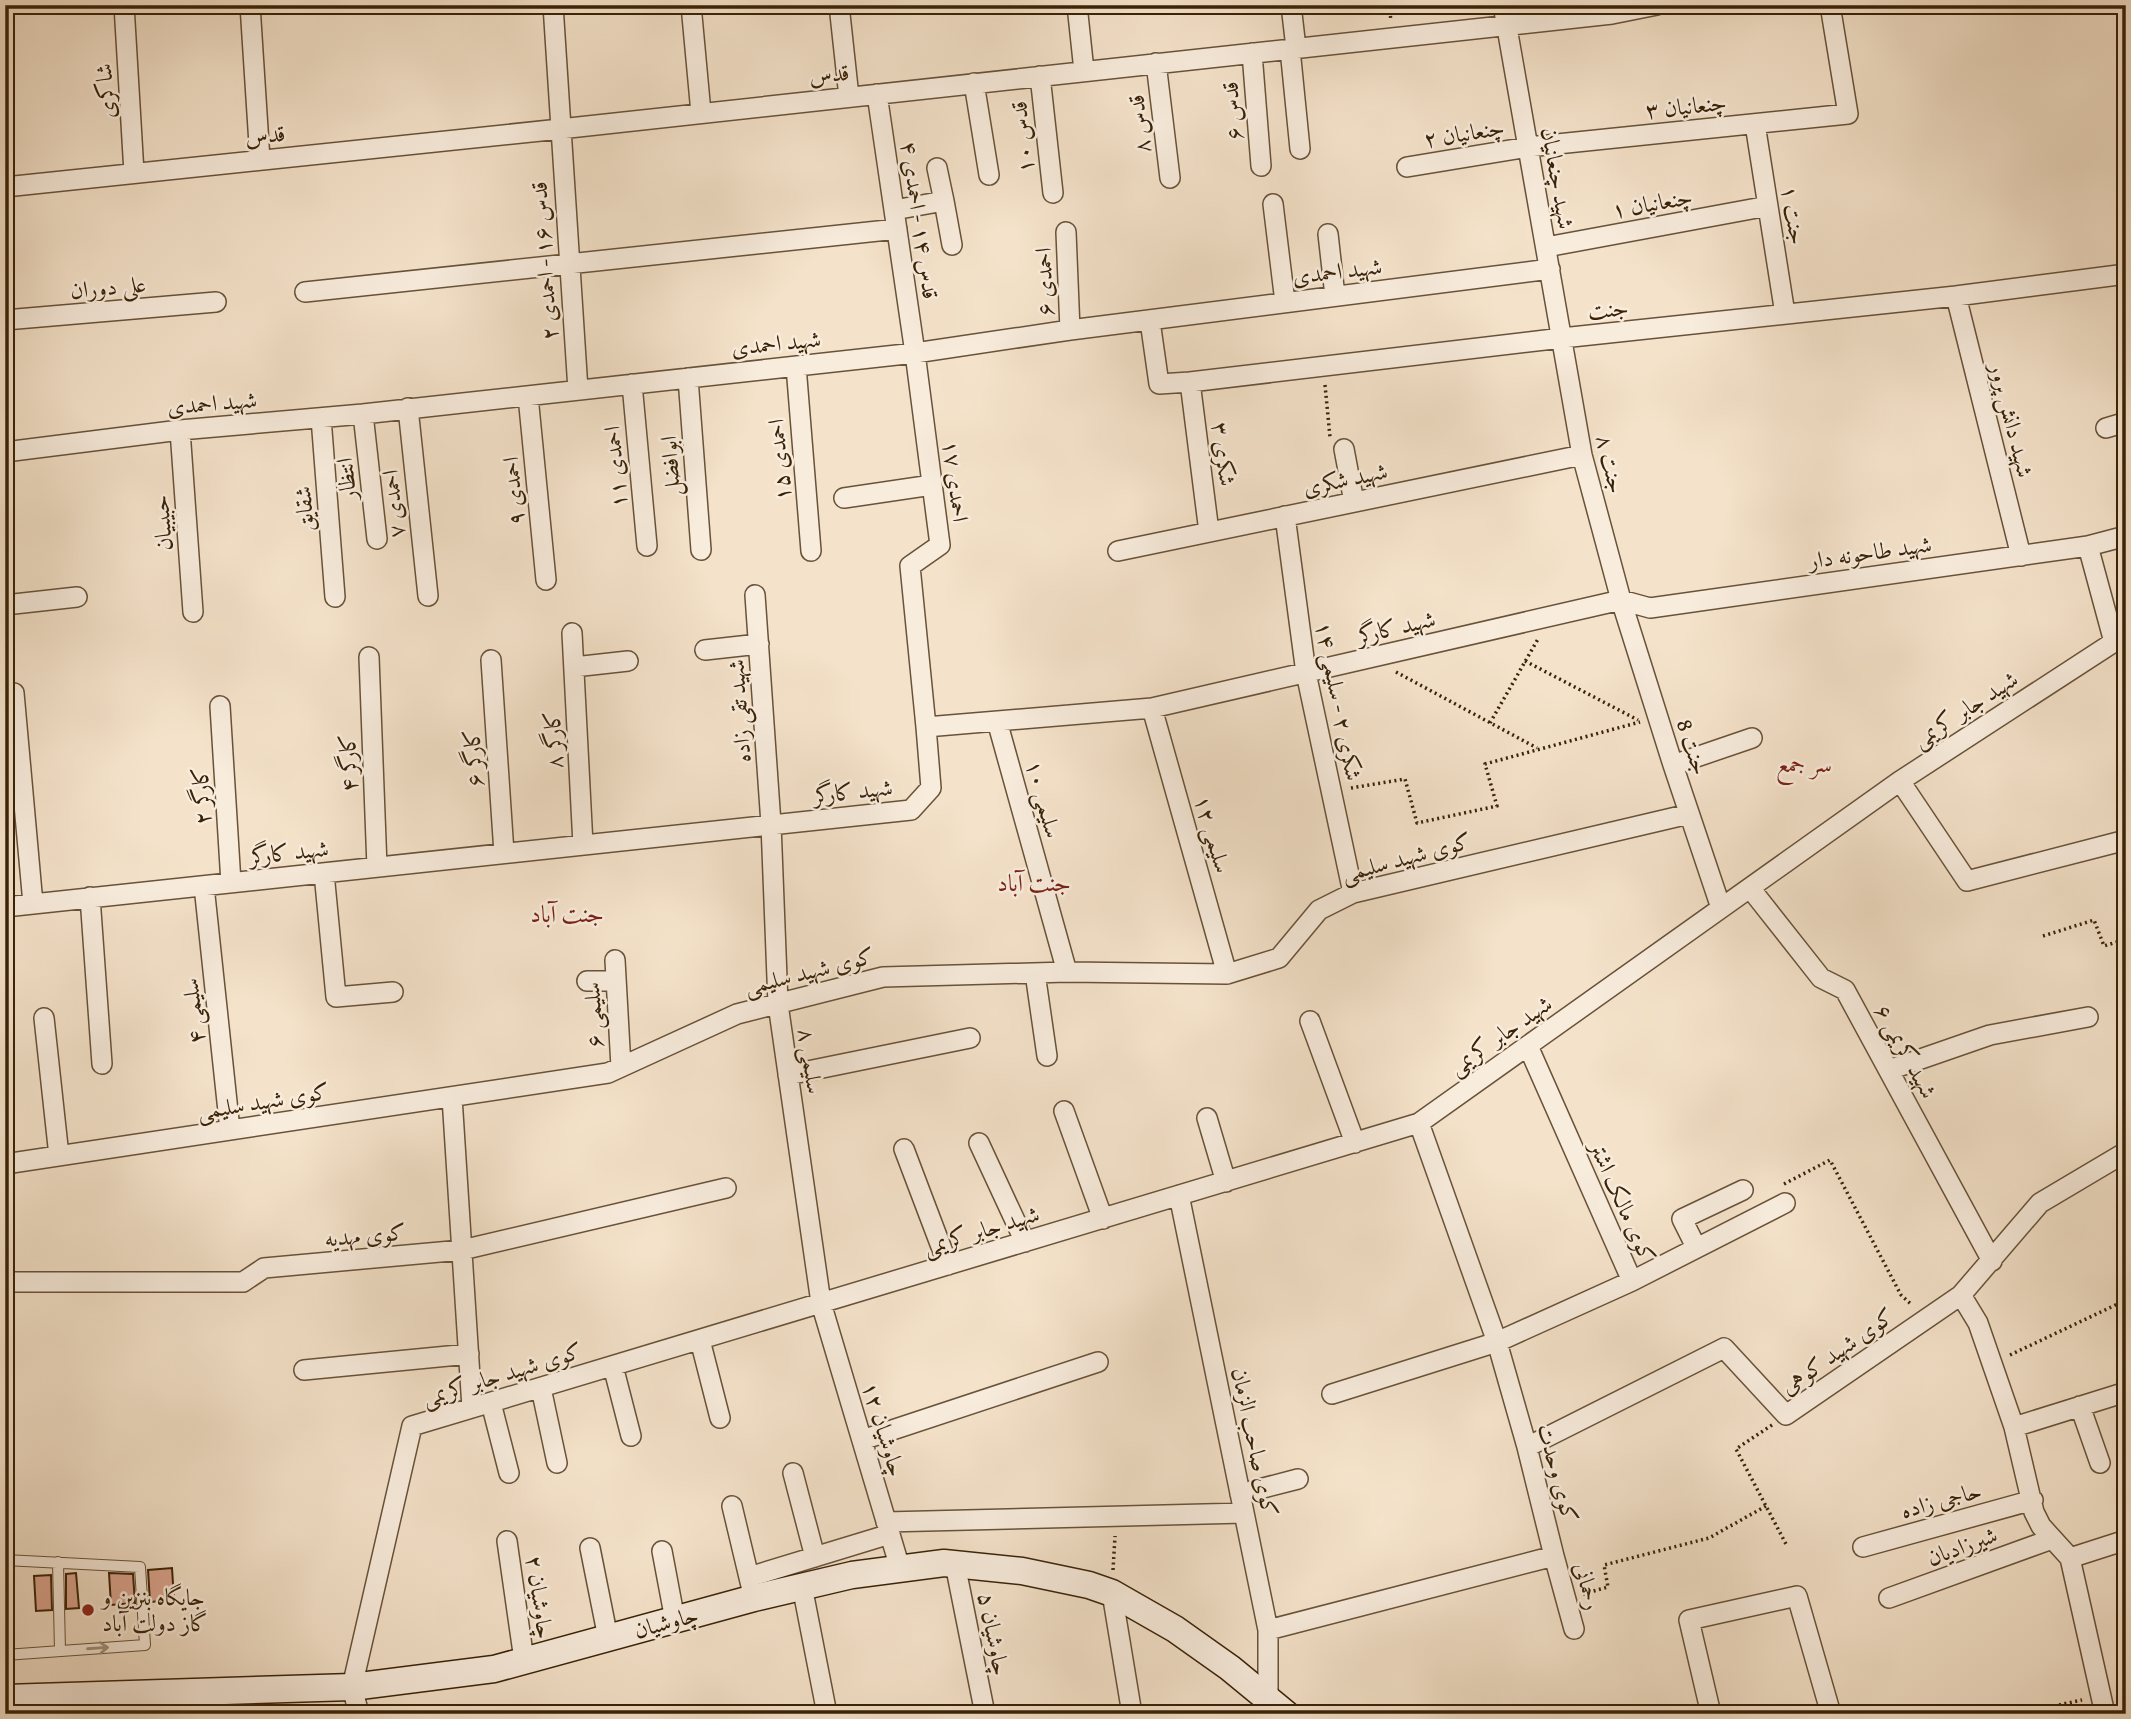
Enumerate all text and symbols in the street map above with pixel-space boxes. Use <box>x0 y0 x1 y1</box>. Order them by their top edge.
street label: قدس <box>807 55 851 92</box>
street label: شاکری <box>86 62 123 120</box>
street label: قدس ۶ <box>1212 80 1251 142</box>
street label: چنعانیان ۳ <box>1644 85 1728 126</box>
street label: قدس ۸ <box>1119 93 1158 155</box>
street label: قدس ۱۰ <box>1001 99 1042 175</box>
street label: چنعانیان ۲ <box>1421 110 1507 155</box>
street label: قدس <box>243 116 287 153</box>
street label: شهید چنعانیان <box>1533 124 1584 231</box>
street label: قدس ۱۴ - احمدی ۴ <box>893 139 948 301</box>
street label: چنعانیان ۱ <box>1609 179 1695 226</box>
street label: قدس ۱۶ - احمدی ۲ <box>521 180 566 342</box>
street label: جنت ۱ <box>1774 183 1815 247</box>
street label: احمدی ۶ <box>1026 247 1061 317</box>
street label: شهید احمدی <box>1290 249 1384 292</box>
street label: علی دوران <box>69 267 148 308</box>
street label: جنت <box>1586 290 1630 327</box>
street label: شهید احمدی <box>729 321 823 364</box>
street label: شهید دانش پرور <box>1982 357 2043 481</box>
street label: شهید احمدی <box>166 382 258 423</box>
street label: احمدی ۱۵ <box>758 418 799 502</box>
street label: شکری ۳ <box>1204 420 1245 488</box>
street label: احمدی ۱۱ <box>594 425 635 509</box>
street label: جنت ۸ <box>1589 431 1634 497</box>
street label: ابوافضل <box>651 435 689 497</box>
street label: احمدی ۱۷ <box>935 438 978 524</box>
street label: شهید شکری <box>1299 453 1390 504</box>
street label: احمدی ۹ <box>493 455 532 527</box>
street label: انتظار <box>327 456 364 504</box>
street label: احمدی ۷ <box>373 468 413 540</box>
street label: شقایق <box>285 485 322 533</box>
street label: حبیبیان <box>143 494 180 552</box>
street label: شهيد طاحونه دار <box>1804 527 1934 577</box>
street label: شهید کارگر <box>1351 601 1438 652</box>
street label: شکری ۲ - سلیمی ۱۴ <box>1308 618 1371 783</box>
street label: شهید تقی زاده <box>718 658 760 764</box>
street label: شهید جابر کریمی <box>1905 662 2024 755</box>
street label: کارگر ۸ <box>535 710 571 770</box>
street label: جنت 8 <box>1669 715 1718 779</box>
street label: کارگر ۶ <box>454 728 491 788</box>
street label: کارگر ۴ <box>330 733 365 793</box>
district label: سر جمع <box>1776 746 1832 786</box>
street label: سلیمی ۱۰ <box>1018 756 1071 841</box>
street label: کارگر ۲ <box>183 766 219 826</box>
street label: شهید کارگر <box>810 770 894 811</box>
street label: سلیمی ۱۲ <box>1187 791 1240 877</box>
street label: کوی شهید سلیمی <box>1337 823 1474 890</box>
street label: شهید کارگر <box>246 831 330 872</box>
district label: جنت آباد <box>997 865 1071 900</box>
district label: جنت آباد <box>530 896 604 931</box>
street label: کوی شهید سلیمی <box>740 938 877 1003</box>
street label: سلیمی ۴ <box>173 977 212 1046</box>
street label: سلیمی ۶ <box>574 981 611 1049</box>
street label: شهید جابر کریمی <box>1441 987 1558 1083</box>
street label: شهید کریمی ۶ <box>1867 998 1946 1104</box>
street label: سلیمی ۸ <box>791 1026 832 1096</box>
street label: کوی شهید سلیمی <box>195 1074 331 1127</box>
street label: کوی مالک اشتر <box>1581 1134 1665 1268</box>
street label: شهید جابر کریمی <box>919 1196 1043 1263</box>
street label: کوی مهدیه <box>323 1215 407 1255</box>
street label: کوی شهید کوهی <box>1773 1299 1900 1402</box>
street label: کوی شهید جابر کریمی <box>418 1334 586 1414</box>
street label: کوی صاحب الزمان <box>1224 1364 1287 1519</box>
street label: چاوشیان ۱۲ <box>854 1377 915 1480</box>
street label: کوی وحدت <box>1529 1420 1587 1526</box>
street label: حاجی زاده <box>1897 1473 1985 1526</box>
street label: شیرزادیان <box>1922 1518 2002 1574</box>
street label: چاوشیان ۲ <box>518 1553 563 1641</box>
street label: رحمانی <box>1566 1558 1611 1613</box>
place label: جایگاه بنزین و گاز دولت آباد <box>100 1580 208 1639</box>
street label: چاوشیان ۵ <box>970 1590 1019 1678</box>
street label: چاوشیان <box>630 1597 702 1646</box>
marker: جایگاه بنزین و گاز دولت آباد <box>80 1602 96 1618</box>
one-way arrow <box>86 1641 109 1654</box>

